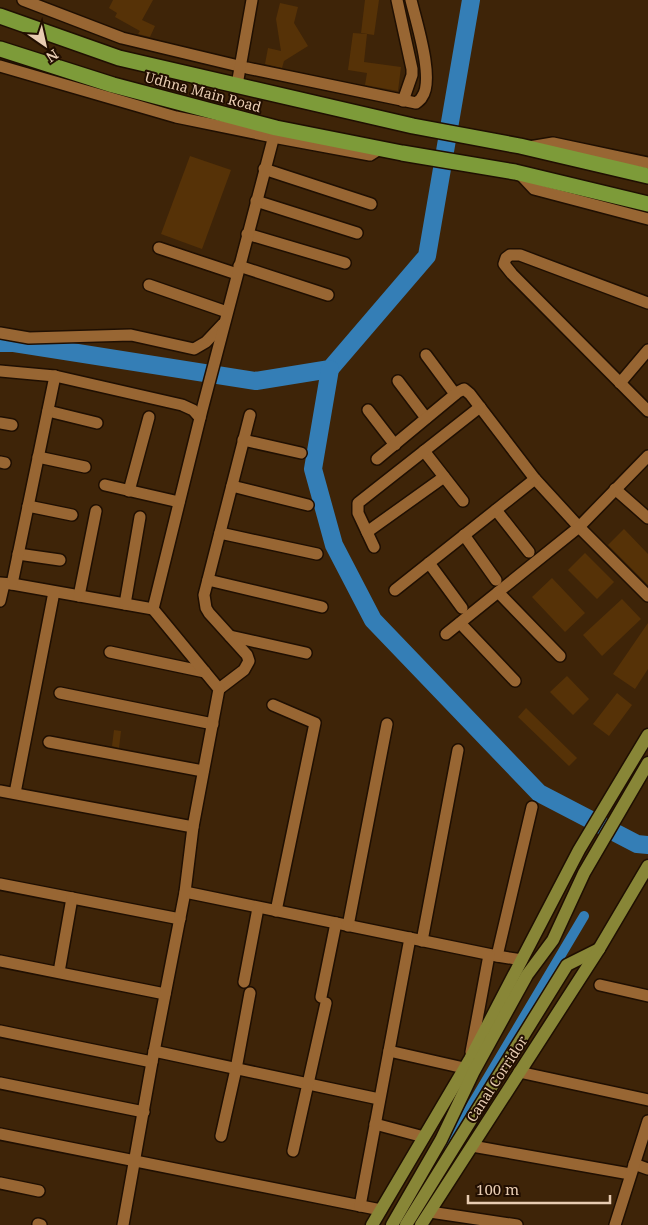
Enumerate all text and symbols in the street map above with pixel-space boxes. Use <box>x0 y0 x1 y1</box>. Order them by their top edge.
north arrow <box>20 20 70 70</box>
text: N <box>43 45 62 67</box>
street label: Udhna Main Road <box>143 67 264 116</box>
street label: Canal Corridor <box>462 1032 532 1125</box>
scale bar <box>468 1172 610 1204</box>
text: 100 m <box>476 1179 519 1199</box>

